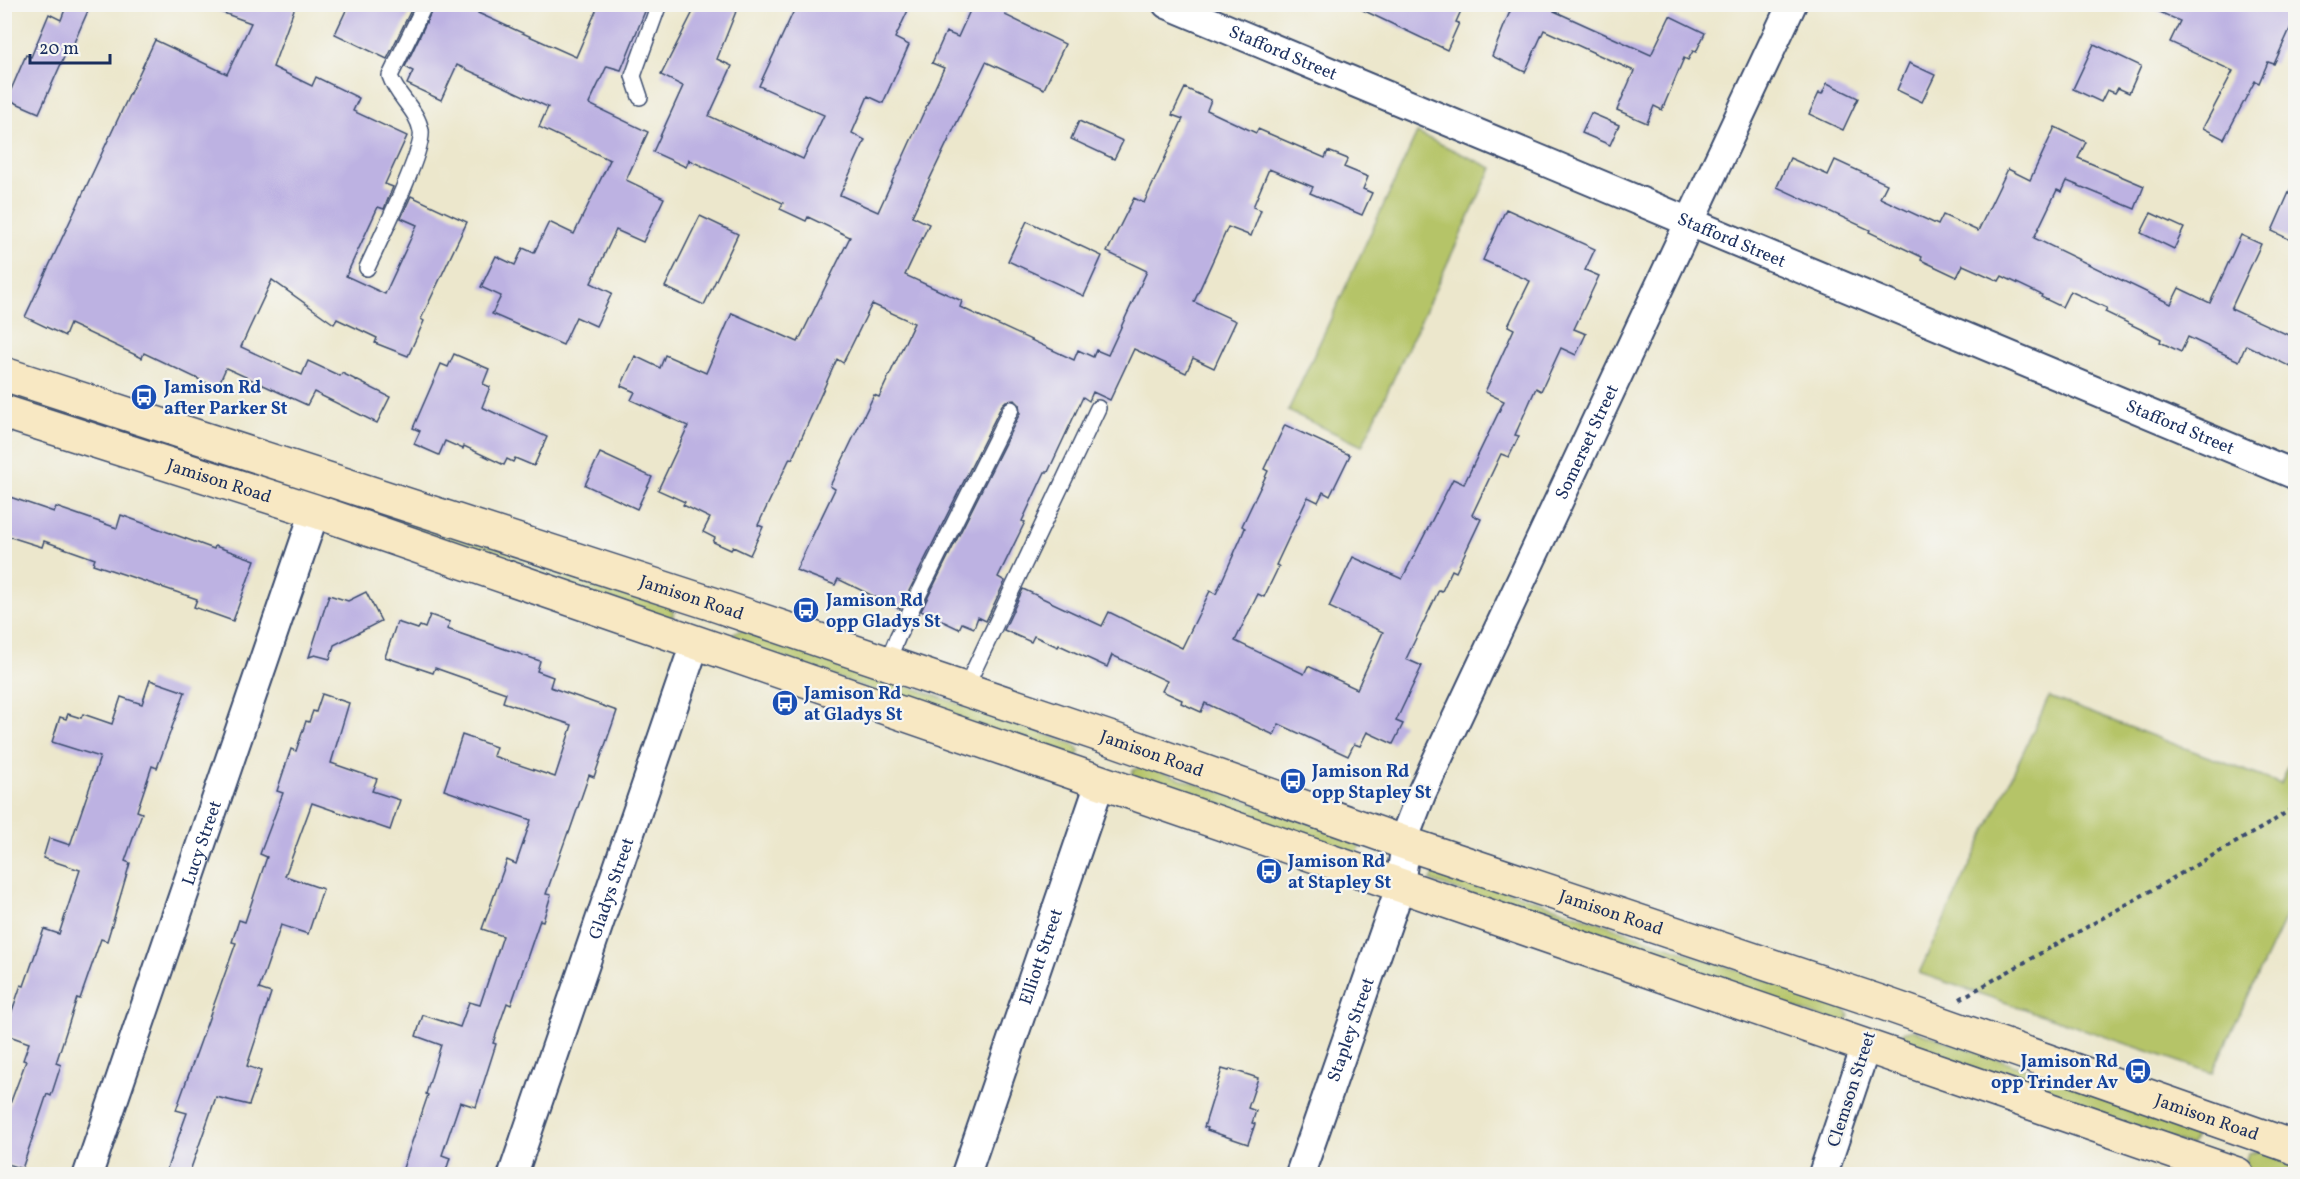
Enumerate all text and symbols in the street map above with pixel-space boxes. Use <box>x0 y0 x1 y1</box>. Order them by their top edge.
street label: Stafford Street <box>1225 20 1341 88</box>
scale bar <box>30 27 110 65</box>
text: 20 m <box>39 37 79 62</box>
street label: Stafford Street <box>1673 207 1789 275</box>
place label: Jamison Rd after Parker St <box>163 376 288 422</box>
street label: Somerset Street <box>1550 380 1626 504</box>
bus stop icon: Jamison Rd after Parker St <box>129 382 159 412</box>
street label: Stafford Street <box>2122 394 2238 462</box>
street label: Jamison Road <box>163 454 274 510</box>
street label: Jamison Road <box>636 570 747 628</box>
place label: Jamison Rd opp Gladys St <box>825 589 941 635</box>
bus stop icon: Jamison Rd opp Gladys St <box>791 595 821 625</box>
place label: Jamison Rd at Gladys St <box>803 682 903 728</box>
bus stop icon: Jamison Rd at Gladys St <box>770 688 800 718</box>
street label: Jamison Road <box>1096 725 1207 784</box>
place label: Jamison Rd opp Stapley St <box>1311 760 1432 806</box>
bus stop icon: Jamison Rd opp Stapley St <box>1278 766 1308 796</box>
street label: Lucy Street <box>177 798 229 889</box>
street label: Gladys Street <box>583 835 641 943</box>
place label: Jamison Rd at Stapley St <box>1287 850 1391 896</box>
bus stop icon: Jamison Rd at Stapley St <box>1254 856 1284 886</box>
street label: Jamison Road <box>1555 884 1666 943</box>
street label: Elliott Street <box>1014 906 1070 1008</box>
street label: Stapley Street <box>1322 974 1382 1086</box>
street label: Clemson Street <box>1822 1028 1883 1151</box>
place label: Jamison Rd opp Trinder Av <box>1991 1050 2118 1096</box>
bus stop icon: Jamison Rd opp Trinder Av <box>2123 1056 2153 1086</box>
street label: Jamison Road <box>2151 1088 2262 1148</box>

